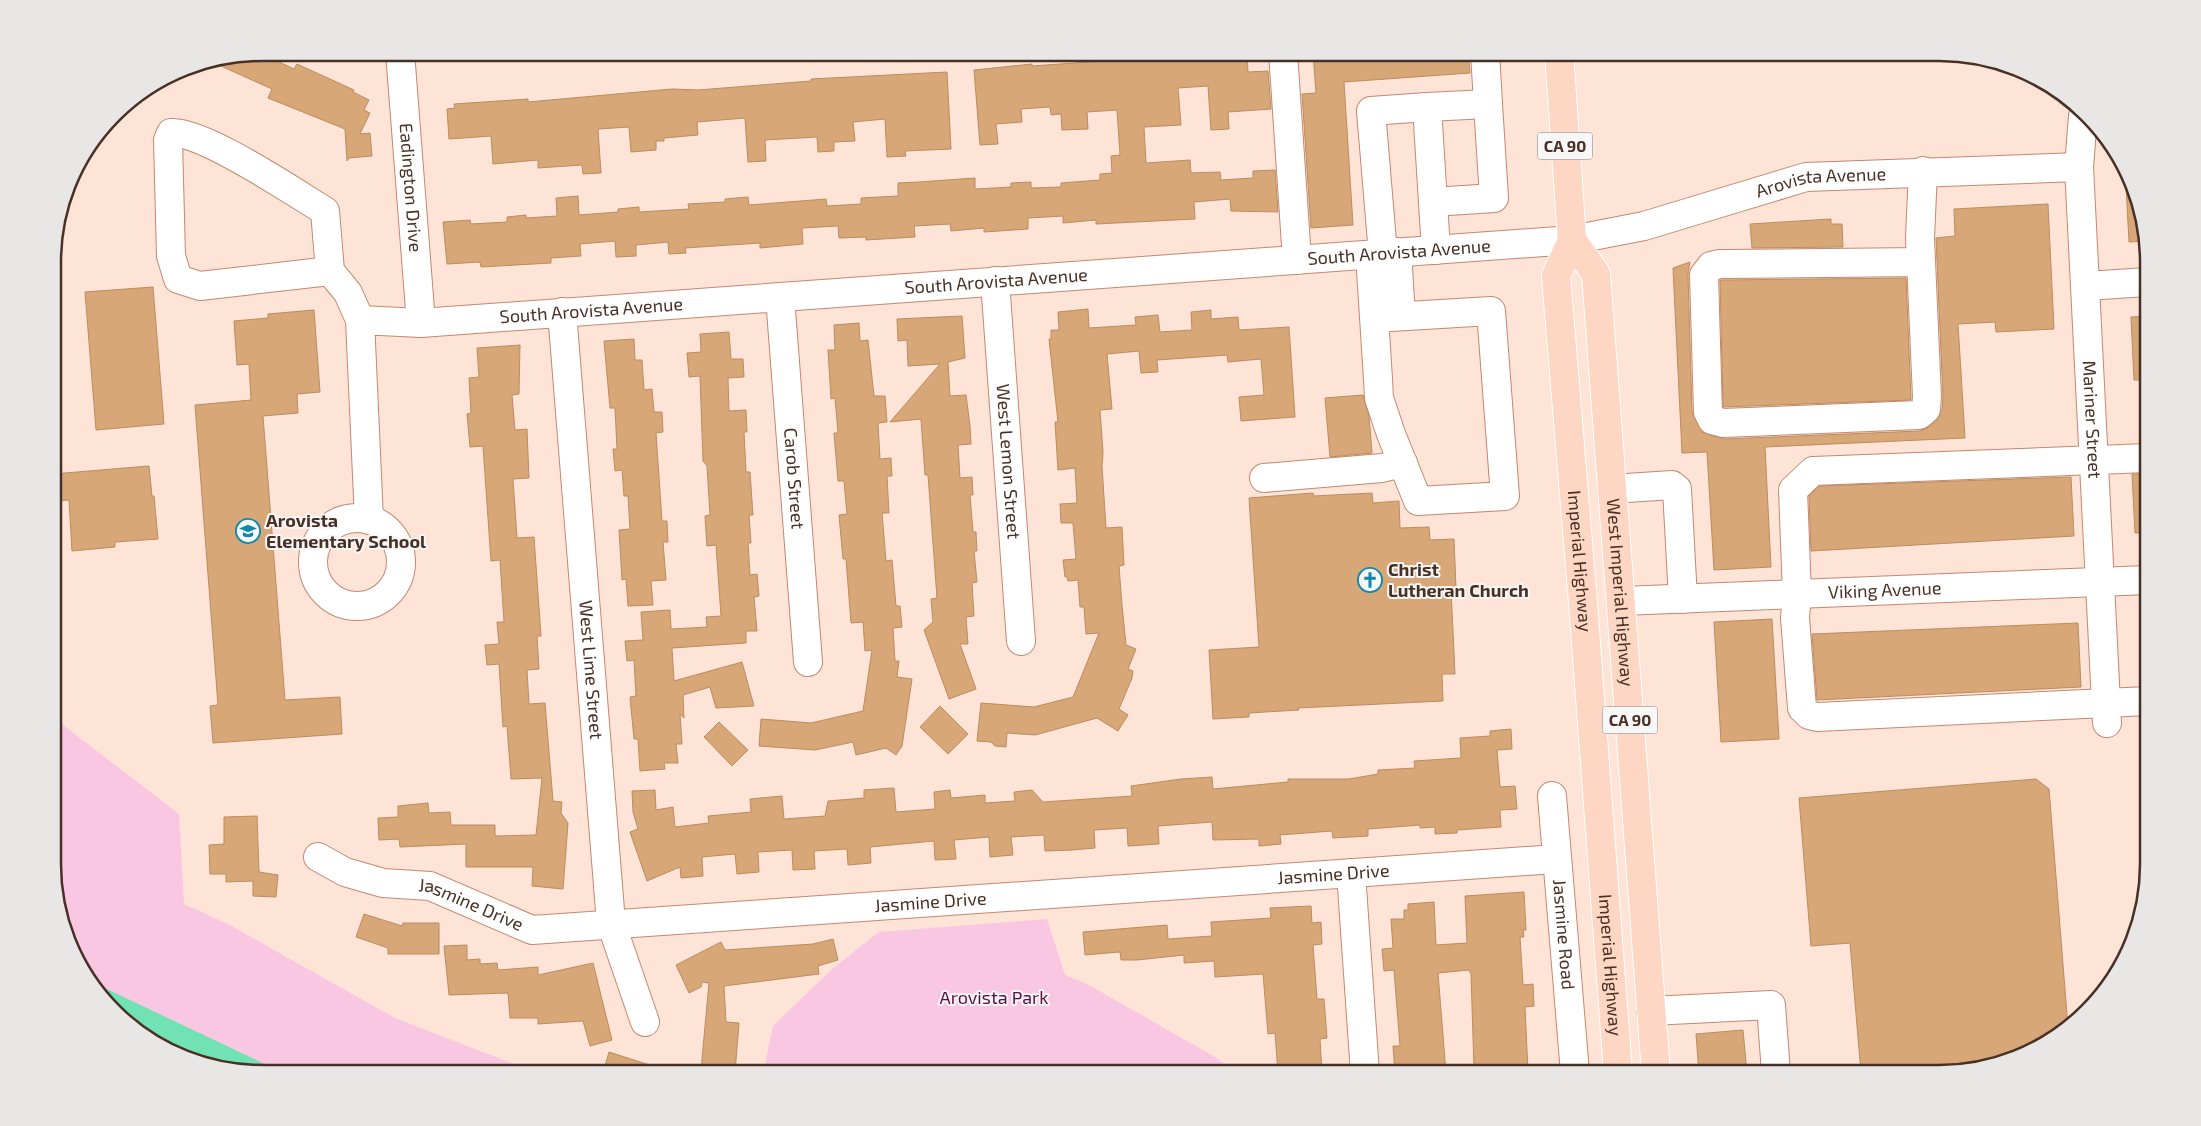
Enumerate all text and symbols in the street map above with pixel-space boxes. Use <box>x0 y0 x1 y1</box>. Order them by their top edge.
street label: Eadington Drive <box>396 122 427 253</box>
road number: CA 90 <box>1538 132 1592 160</box>
street label: Arovista Avenue <box>1753 162 1887 202</box>
street label: South Arovista Avenue <box>1307 234 1492 269</box>
street label: South Arovista Avenue <box>904 263 1089 298</box>
street label: South Arovista Avenue <box>499 292 684 327</box>
street label: Mariner Street <box>2079 360 2107 479</box>
street label: West Lemon Street <box>992 383 1026 540</box>
street label: Carob Street <box>780 427 810 530</box>
street label: Imperial Highway <box>1564 489 1597 633</box>
street label: West Imperial Highway <box>1603 497 1639 688</box>
place label: Arovista Elementary School <box>266 509 426 552</box>
school or university icon: Arovista Elementary School <box>235 518 261 544</box>
place label: Christ Lutheran Church <box>1388 558 1529 601</box>
church icon: Christ Lutheran Church <box>1357 567 1383 593</box>
street label: Viking Avenue <box>1828 576 1942 603</box>
street label: West Lime Street <box>575 599 608 740</box>
road number: CA 90 <box>1602 706 1658 734</box>
street label: Jasmine Drive <box>1277 859 1390 888</box>
street label: Jasmine Drive <box>418 873 527 935</box>
street label: Jasmine Road <box>1549 878 1580 991</box>
street label: Jasmine Drive <box>874 887 987 916</box>
street label: Imperial Highway <box>1595 893 1627 1037</box>
park label: Arovista Park <box>939 986 1049 1008</box>

